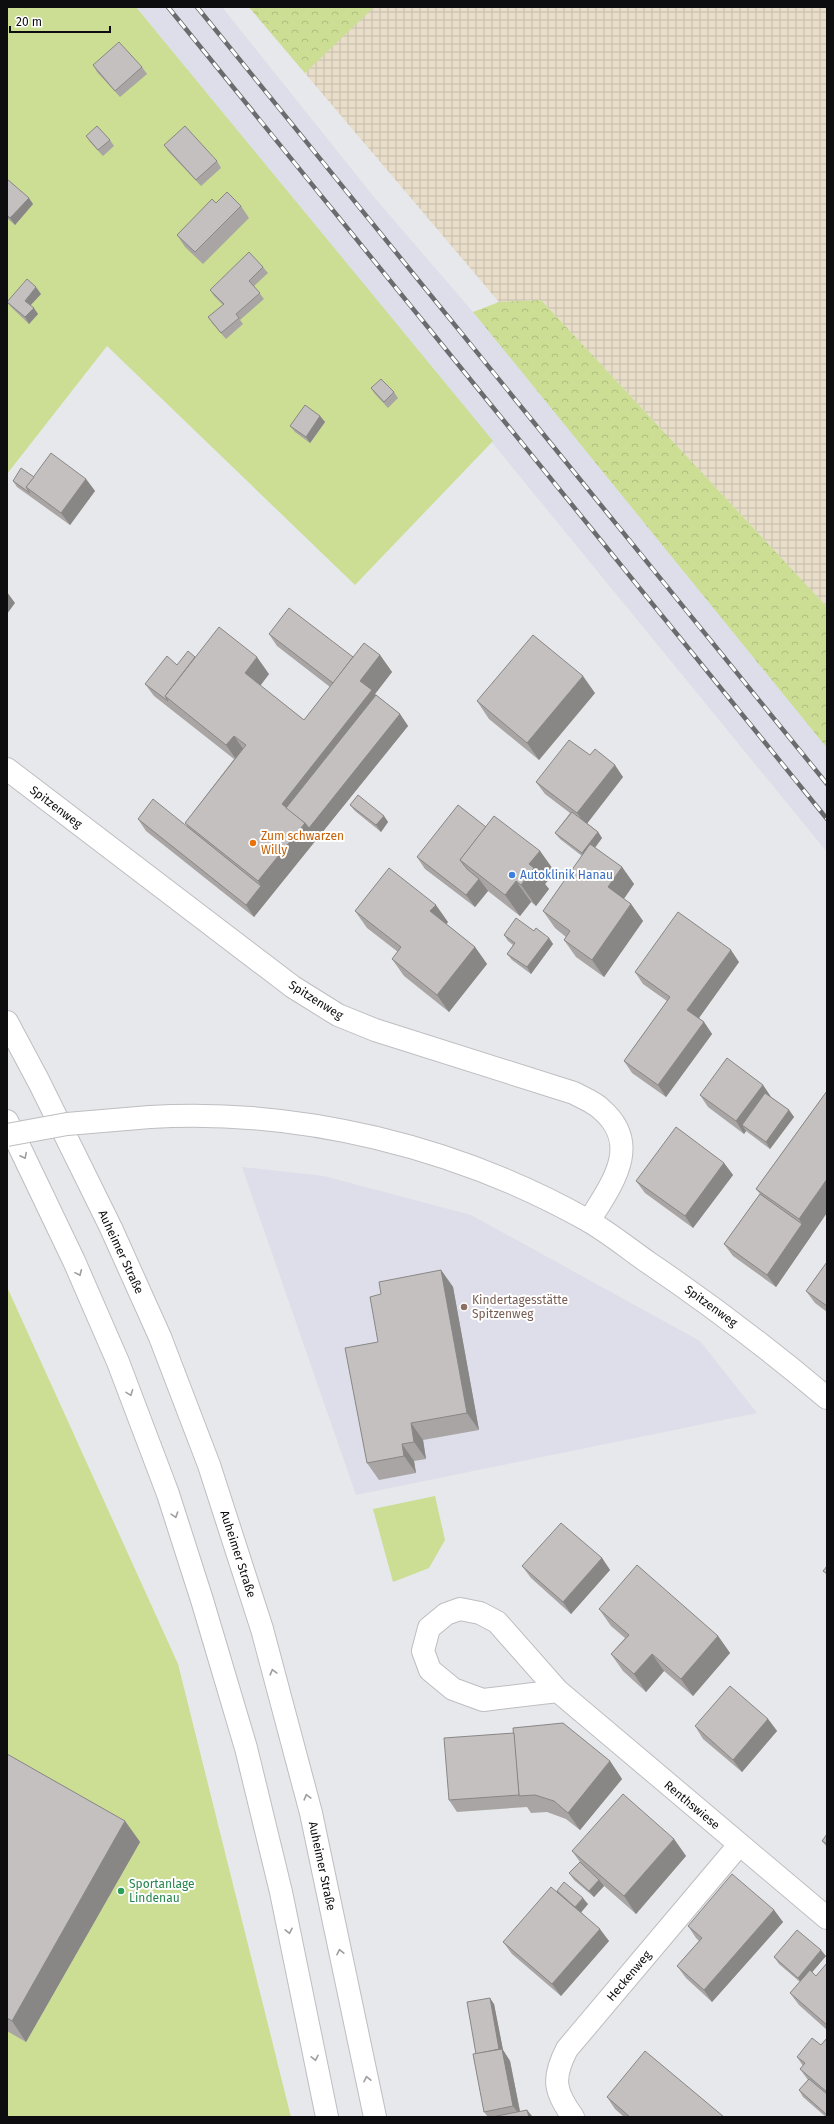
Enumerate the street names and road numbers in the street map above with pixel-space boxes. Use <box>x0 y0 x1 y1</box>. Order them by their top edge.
street label: Spitzenweg <box>27 783 85 832</box>
street label: Spitzenweg <box>286 978 346 1023</box>
street label: Auheimer Straße <box>95 1208 147 1296</box>
street label: Spitzenweg <box>682 1282 741 1330</box>
street label: Auheimer Straße <box>217 1509 259 1599</box>
street label: Renthswiese <box>661 1778 723 1832</box>
street label: Auheimer Straße <box>306 1820 338 1912</box>
street label: Heckenweg <box>604 1947 655 2004</box>

